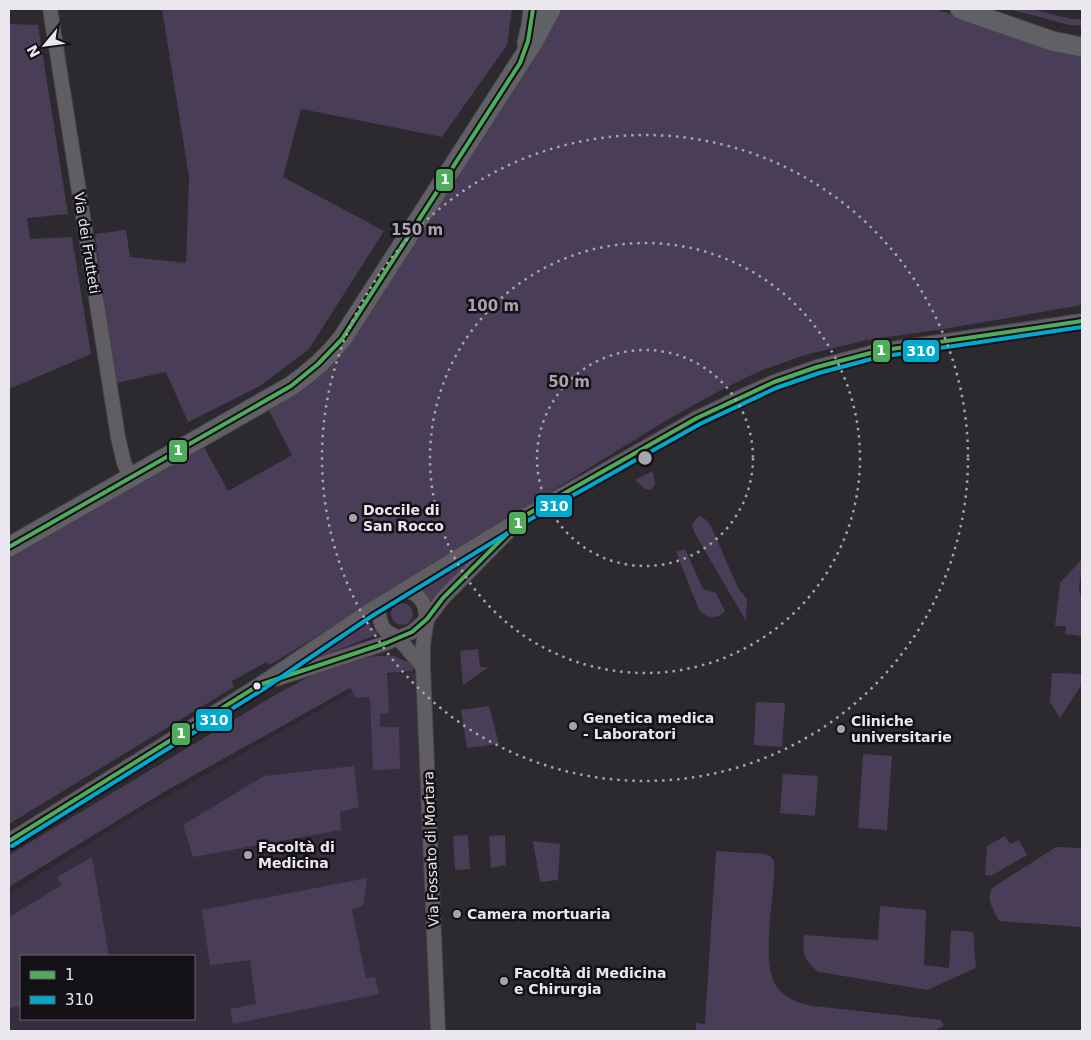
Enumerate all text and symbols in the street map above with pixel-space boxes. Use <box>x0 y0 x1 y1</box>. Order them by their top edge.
north arrow <box>20 20 70 70</box>
text: N <box>24 42 43 60</box>
line badge: 1 <box>435 168 454 192</box>
text: 1 <box>440 171 450 187</box>
street label: Via dei Frutteti <box>71 191 103 295</box>
text: 150 m <box>391 221 443 239</box>
text: 100 m <box>467 297 519 315</box>
line badge: 1 <box>872 339 891 363</box>
line badge: 310 <box>902 339 940 363</box>
text: 1 <box>876 342 886 358</box>
text: 310 <box>906 343 936 359</box>
text: 50 m <box>548 373 590 391</box>
line badge: 1 <box>168 439 188 463</box>
text: 1 <box>173 442 183 458</box>
centre of rings <box>636 449 654 467</box>
line badge: 310 <box>535 494 573 518</box>
text: 310 <box>539 498 569 514</box>
place label: Doccile di San Rocco <box>363 502 444 534</box>
line badge: 1 <box>508 511 527 535</box>
marker: Doccile di San Rocco <box>347 512 359 524</box>
text: 1 <box>513 515 523 531</box>
unlabelled marker <box>252 681 262 691</box>
line badge: 310 <box>195 708 233 732</box>
place label: Genetica medica - Laboratori <box>583 710 714 742</box>
text: 310 <box>199 712 229 728</box>
place label: Cliniche universitarie <box>851 713 952 745</box>
marker: Genetica medica - Laboratori <box>567 720 579 732</box>
line badge: 1 <box>171 722 191 746</box>
marker: Cliniche universitarie <box>835 723 847 735</box>
text: 1 <box>176 725 186 741</box>
street label: Via Fossato di Mortara <box>420 771 442 927</box>
place label: Facoltà di Medicina <box>258 839 335 871</box>
marker: Facoltà di Medicina <box>242 849 254 861</box>
place label: Camera mortuaria <box>467 906 610 922</box>
marker: Camera mortuaria <box>451 908 463 920</box>
legend <box>20 955 195 1020</box>
place label: Facoltà di Medicina e Chirurgia <box>514 965 666 997</box>
text: 1 <box>65 966 75 984</box>
marker: Facoltà di Medicina e Chirurgia <box>498 975 510 987</box>
text: 310 <box>65 991 94 1009</box>

